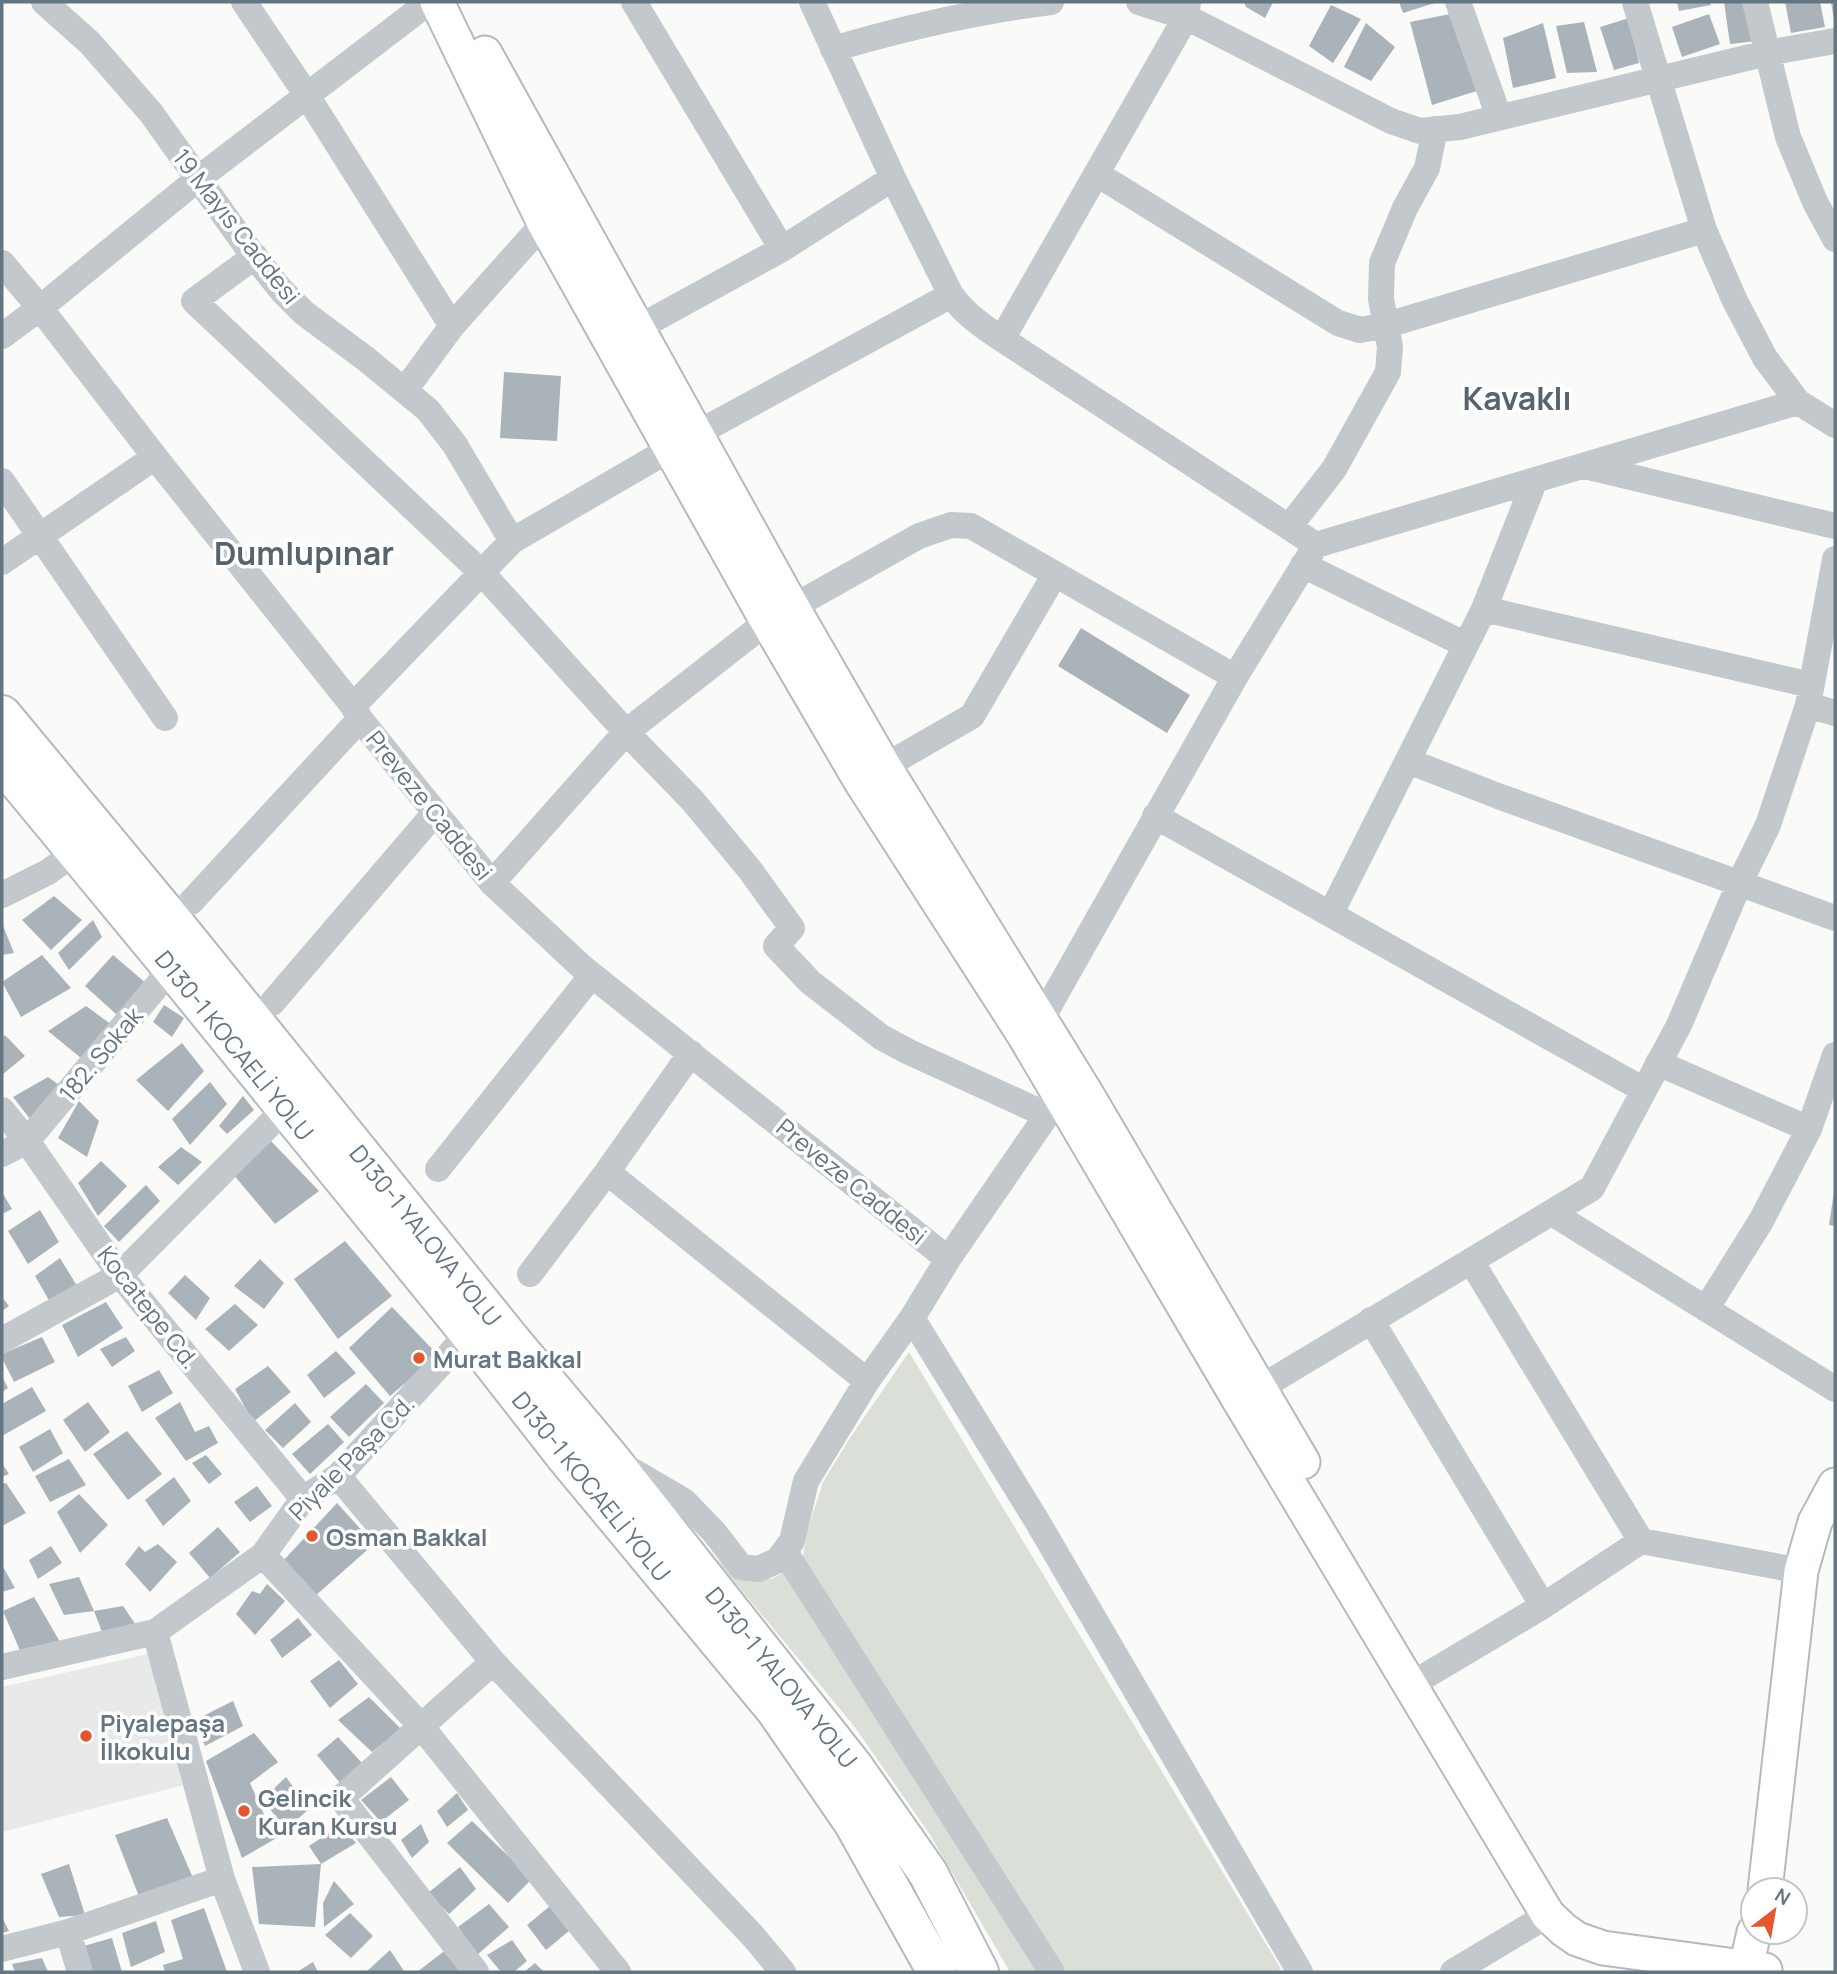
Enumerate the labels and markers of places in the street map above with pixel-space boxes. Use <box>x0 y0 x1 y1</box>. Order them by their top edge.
place label: Murat Bakkal <box>433 1342 582 1375</box>
marker: Murat Bakkal <box>411 1350 427 1366</box>
place label: Osman Bakkal <box>326 1520 488 1553</box>
marker: Osman Bakkal <box>304 1528 320 1544</box>
place label: Piyalepaşa İlkokulu <box>100 1706 225 1767</box>
marker: Piyalepaşa İlkokulu <box>78 1728 94 1744</box>
place label: Gelincik Kuran Kursu <box>258 1781 397 1842</box>
marker: Gelincik Kuran Kursu <box>236 1803 252 1819</box>

